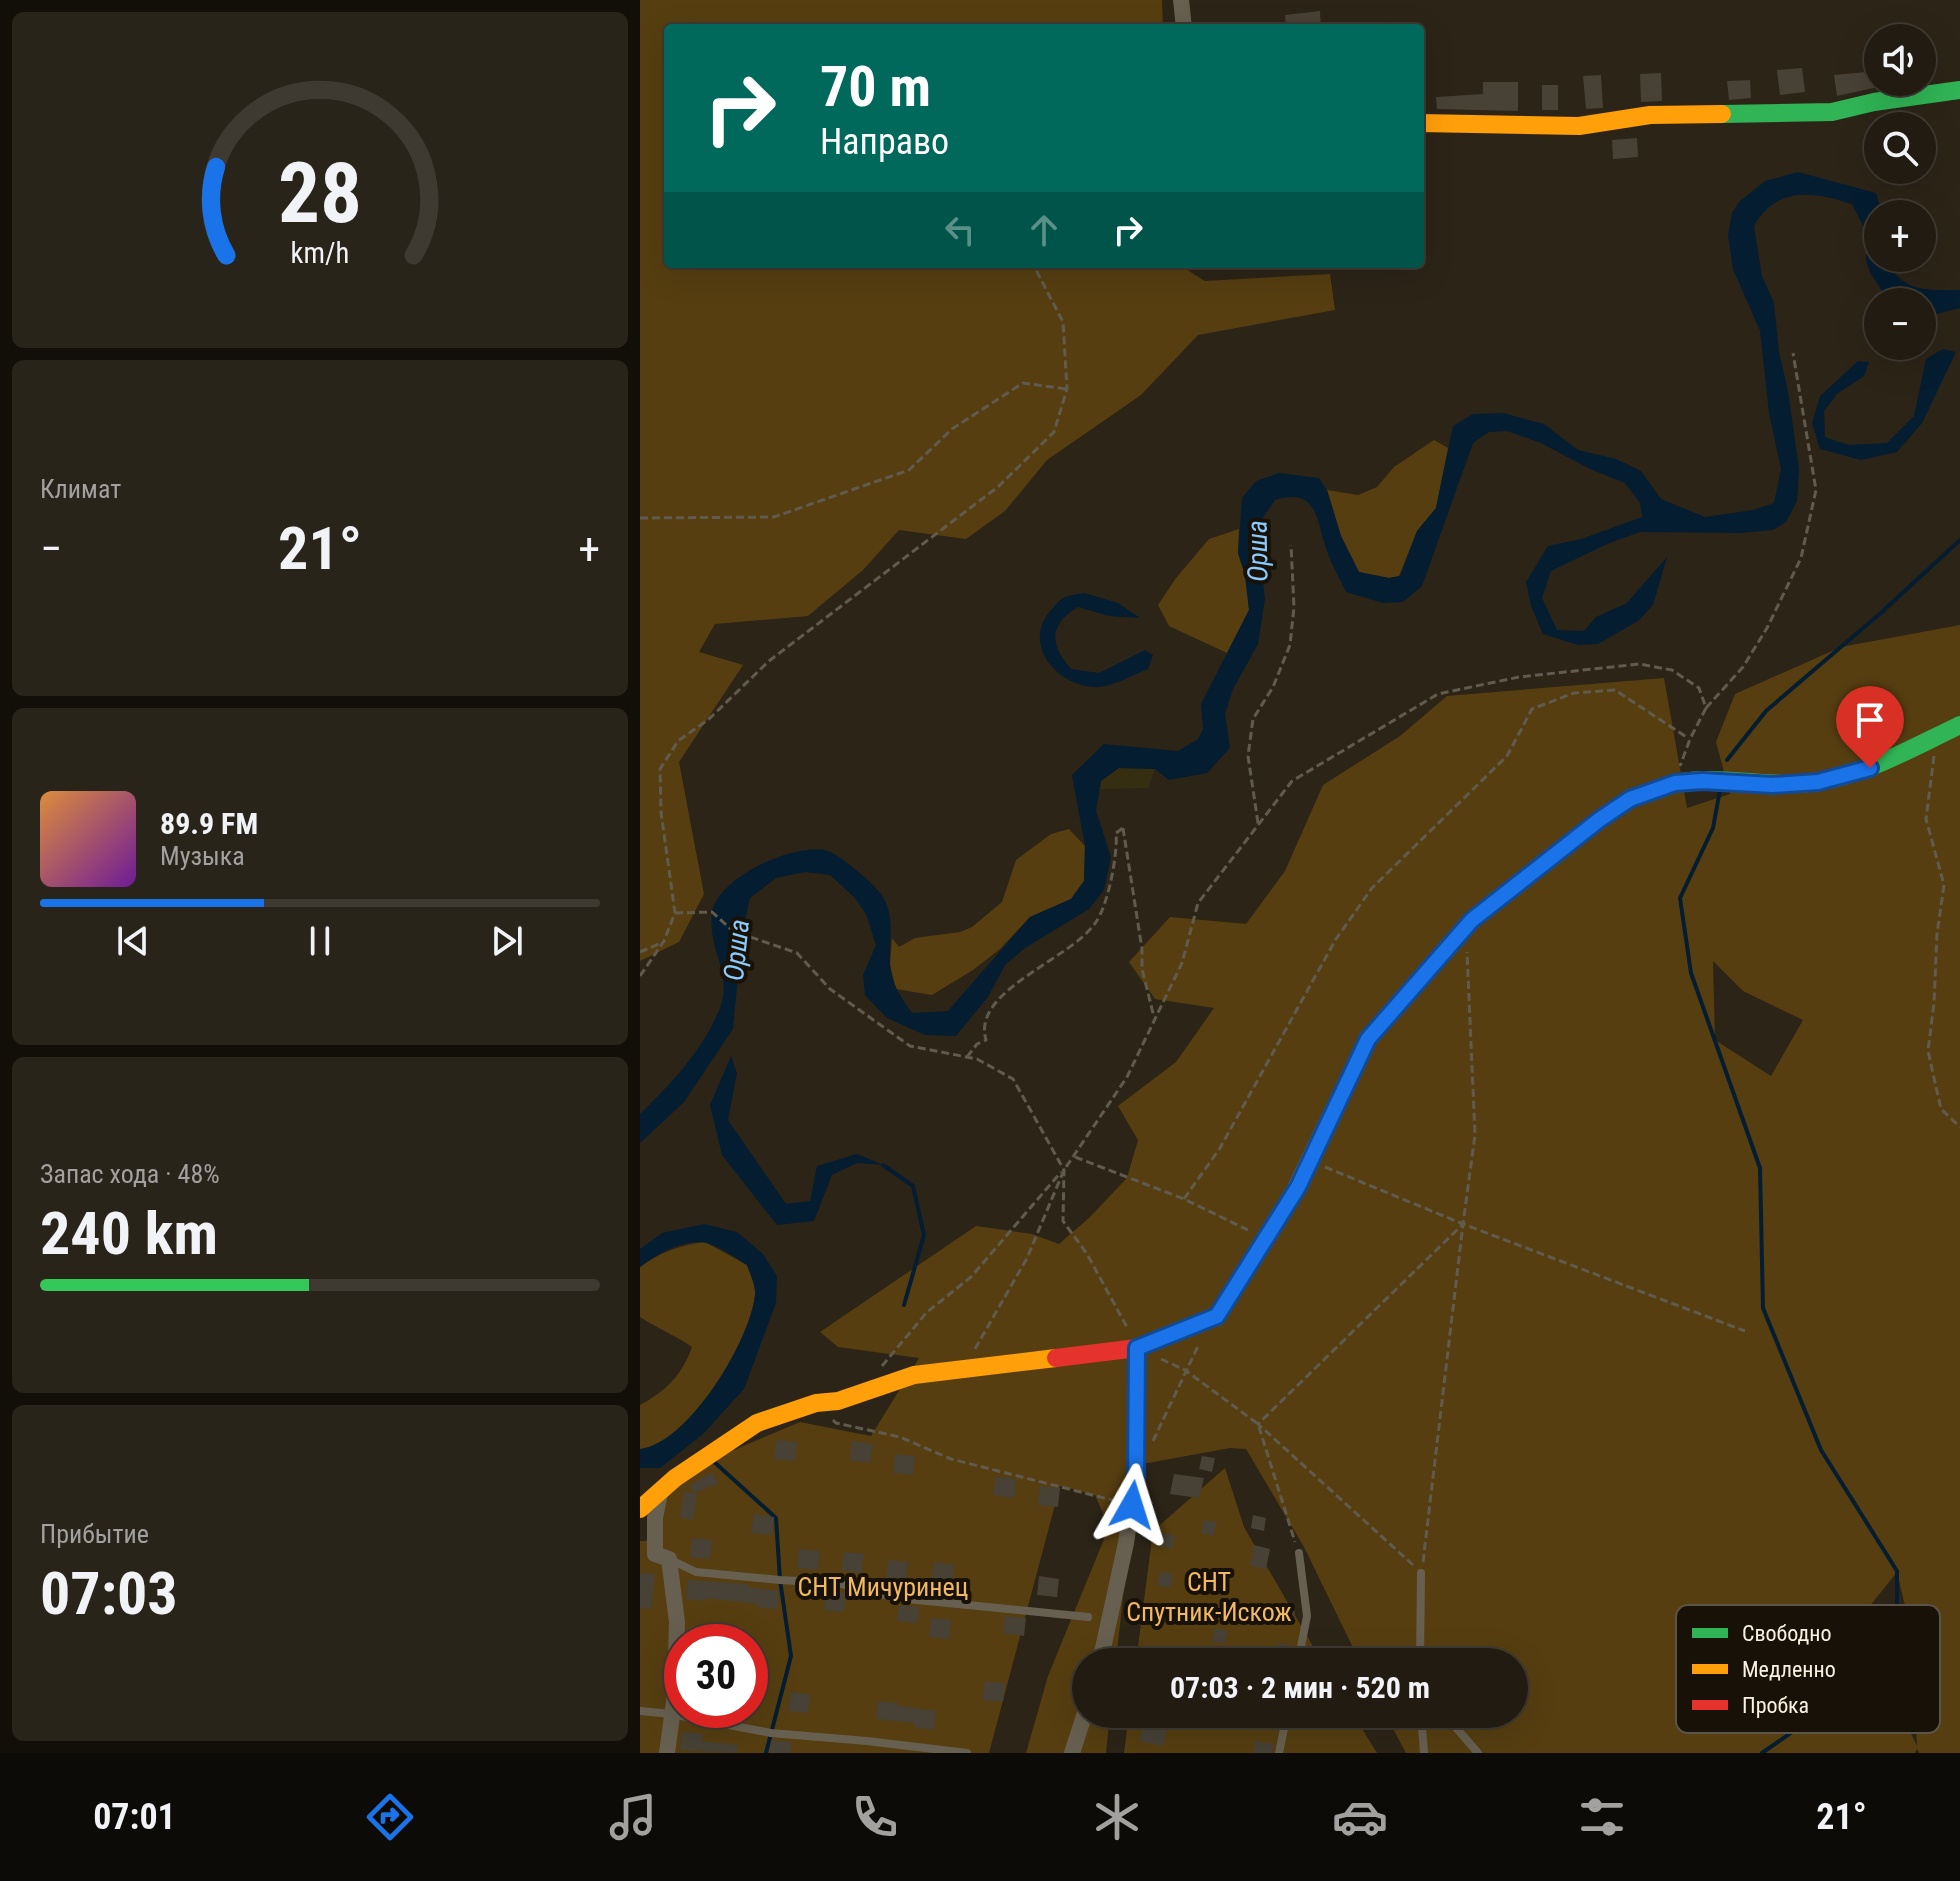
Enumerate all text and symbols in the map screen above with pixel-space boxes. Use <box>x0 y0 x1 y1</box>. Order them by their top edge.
map controls <box>1864 24 1936 360</box>
button: sound <box>1864 24 1936 96</box>
text: 70 m <box>820 54 931 120</box>
icon: right <box>688 56 792 160</box>
button: search <box>1864 112 1936 184</box>
text: Направо <box>820 121 949 163</box>
text: 28 <box>278 145 362 242</box>
button: + <box>1864 200 1936 272</box>
icon: left <box>938 208 982 252</box>
icon: ahead <box>1022 208 1066 252</box>
icon: right <box>1106 208 1150 252</box>
text: km/h <box>291 236 349 270</box>
button: − <box>1864 288 1936 360</box>
text: Климат <box>40 474 121 504</box>
text: 21° <box>278 513 362 584</box>
water label: Орша <box>1240 520 1275 582</box>
text: − <box>40 523 62 575</box>
text: + <box>578 523 600 575</box>
pin <box>1836 686 1904 768</box>
icon: arrive <box>1848 698 1892 742</box>
text: 89.9 FM <box>160 806 258 841</box>
text: Музыка <box>160 841 245 871</box>
water label: Орша <box>717 918 756 983</box>
icon: previous <box>111 919 155 963</box>
icon: pause <box>298 919 342 963</box>
icon: next <box>485 919 529 963</box>
text: Запас хода · 48% <box>40 1159 220 1189</box>
text: 240 km <box>40 1198 218 1269</box>
position arrow <box>1090 1463 1174 1547</box>
text: Прибытие <box>40 1519 149 1549</box>
text: 07:03 <box>40 1558 178 1629</box>
park label: СНТ Спутник-Искож <box>1126 1567 1292 1627</box>
park label: СНТ Мичуринец <box>798 1572 968 1602</box>
legend <box>1676 1605 1940 1733</box>
text: Свободно <box>1742 1621 1832 1646</box>
speed limit sign: 30 <box>664 1624 768 1728</box>
text: Медленно <box>1742 1657 1836 1682</box>
text: 07:03 · 2 мин · 520 m <box>1170 1670 1430 1705</box>
text: Пробка <box>1742 1693 1809 1718</box>
icon: directions <box>362 1789 418 1845</box>
icon: music <box>605 1789 661 1845</box>
icon: phone <box>847 1789 903 1845</box>
icon: climate <box>1089 1789 1145 1845</box>
icon: car <box>1332 1789 1388 1845</box>
icon: filters <box>1574 1789 1630 1845</box>
text: 07:01 <box>93 1796 176 1838</box>
text: 21° <box>1816 1796 1867 1838</box>

